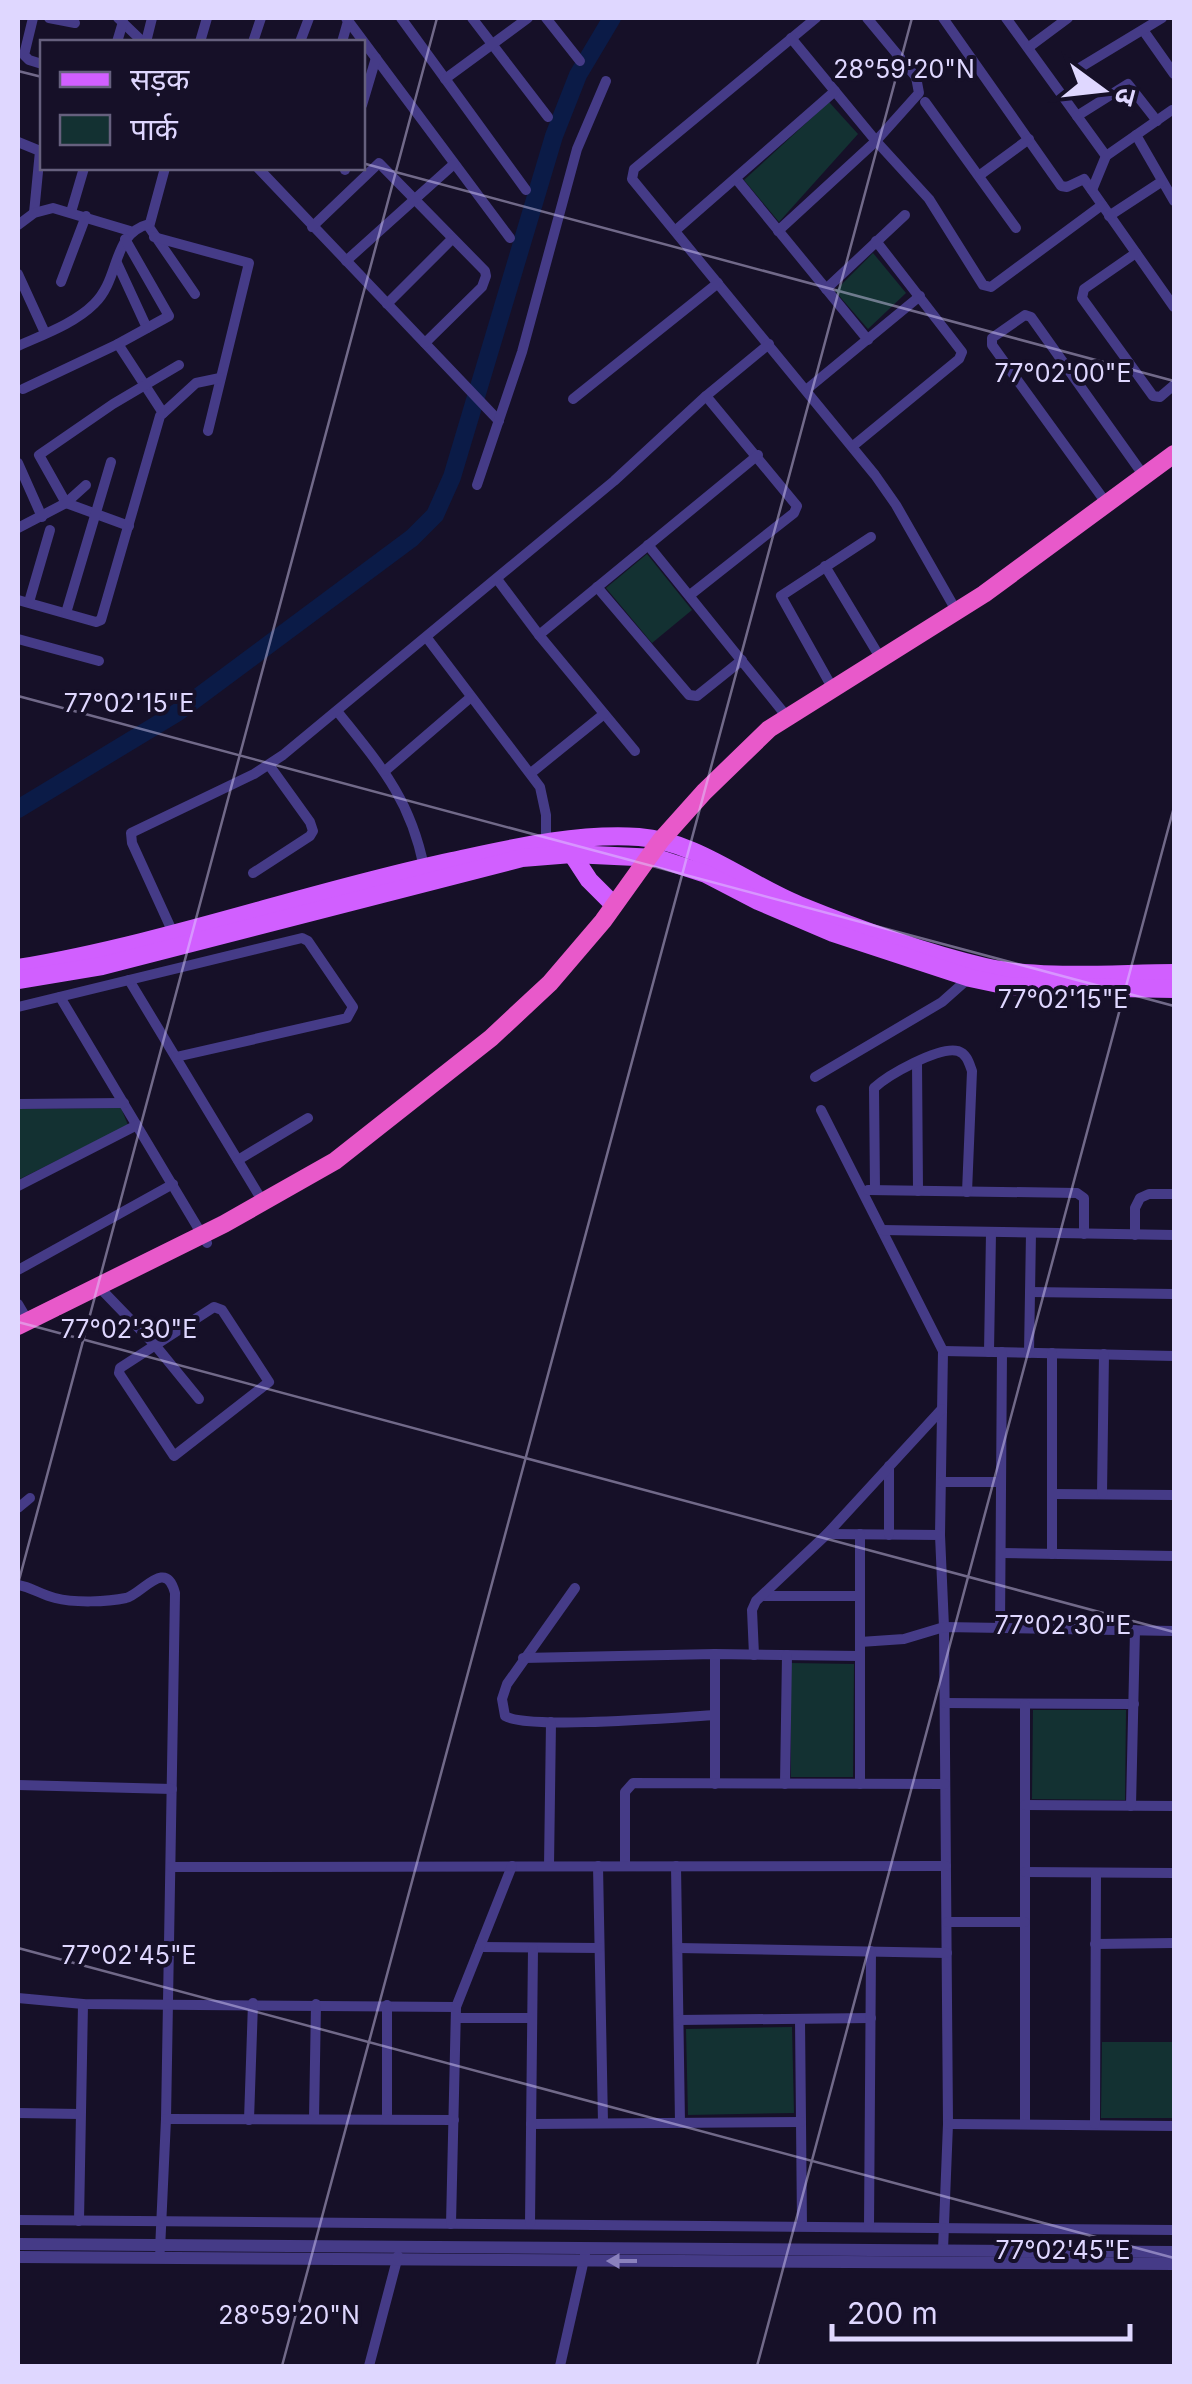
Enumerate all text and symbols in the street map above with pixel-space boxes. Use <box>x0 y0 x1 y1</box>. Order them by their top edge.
legend <box>40 40 365 170</box>
north arrow <box>1052 40 1152 140</box>
text: 28°59'20"N <box>833 54 975 84</box>
text: सड़क <box>130 61 190 97</box>
text: उ <box>1107 84 1145 109</box>
text: पार्क <box>130 111 179 147</box>
text: 77°02'00"E <box>995 358 1131 388</box>
text: 77°02'15"E <box>64 688 194 718</box>
text: 77°02'15"E <box>998 984 1128 1014</box>
text: 77°02'30"E <box>61 1314 197 1344</box>
text: 77°02'30"E <box>995 1610 1131 1640</box>
text: 77°02'45"E <box>61 1940 197 1970</box>
text: 77°02'45"E <box>995 2235 1131 2265</box>
one-way arrow <box>606 2253 638 2269</box>
scale bar <box>832 2279 1130 2341</box>
text: 200 m <box>847 2295 938 2331</box>
text: 28°59'20"N <box>218 2300 360 2330</box>

